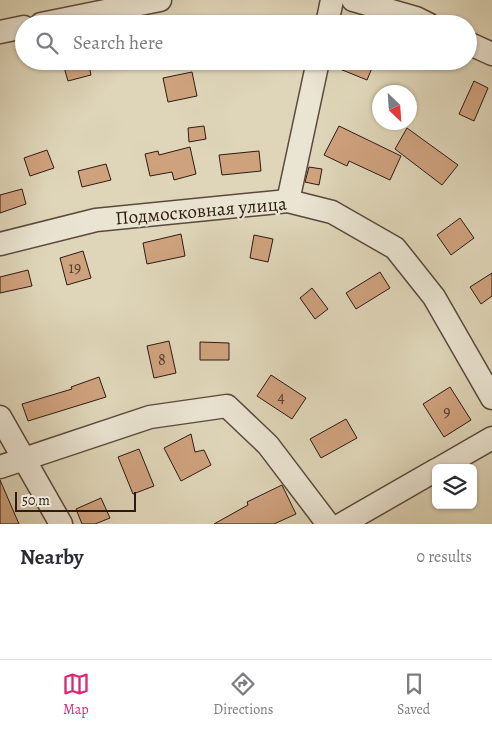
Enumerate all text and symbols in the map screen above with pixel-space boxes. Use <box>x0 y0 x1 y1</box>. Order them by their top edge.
search box <box>15 15 477 70</box>
icon: search <box>33 29 61 57</box>
text: Search here <box>73 30 163 56</box>
north arrow <box>372 85 417 130</box>
street label: Подмосковная улица <box>114 191 288 231</box>
house number: 19 <box>69 257 81 279</box>
house number: 8 <box>158 349 166 371</box>
house number: 4 <box>277 386 285 408</box>
house number: 9 <box>443 401 451 423</box>
map controls <box>432 464 477 509</box>
button: layers <box>432 464 477 509</box>
scale bar <box>15 489 136 512</box>
text: 50 m <box>22 491 50 510</box>
text: Nearby <box>20 543 83 571</box>
text: 0 results <box>416 546 472 568</box>
tab: Map <box>62 670 90 719</box>
tab: Directions <box>213 670 273 719</box>
tab: Saved <box>397 670 430 719</box>

